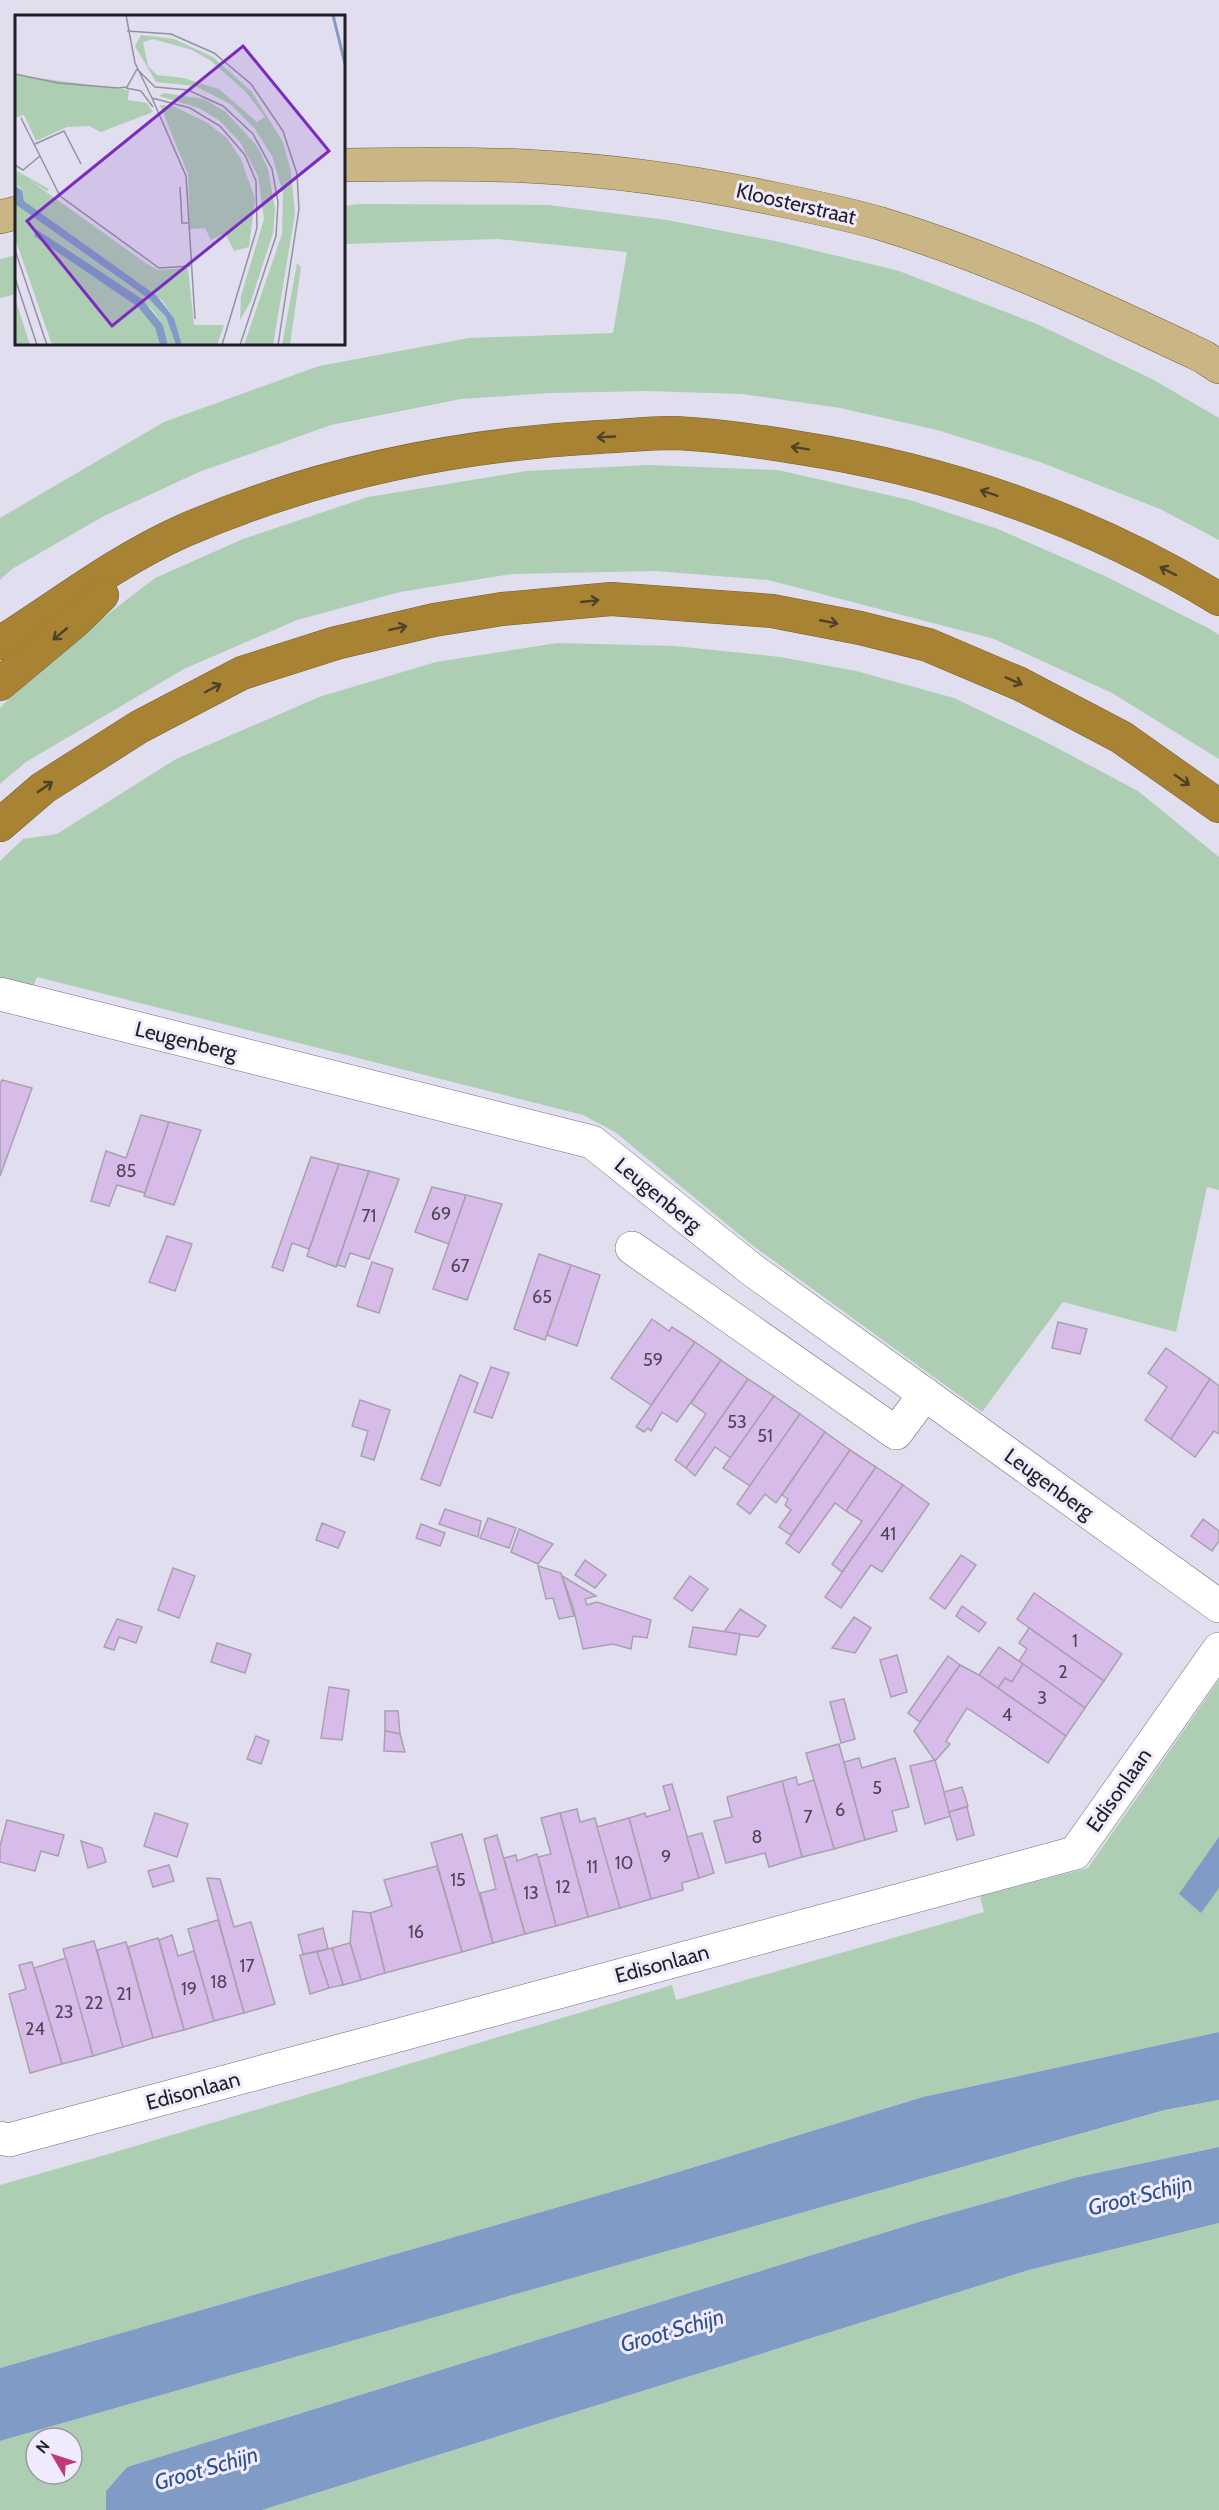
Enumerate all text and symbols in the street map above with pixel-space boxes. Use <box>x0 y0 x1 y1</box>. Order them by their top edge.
inset map <box>15 15 345 345</box>
street label: Kloosterstraat <box>734 178 858 229</box>
one-way arrow <box>596 432 616 443</box>
one-way arrow <box>791 442 810 453</box>
one-way arrow <box>980 486 999 497</box>
one-way arrow <box>1159 564 1177 576</box>
one-way arrow <box>580 595 600 606</box>
one-way arrow <box>819 617 838 628</box>
one-way arrow <box>388 622 407 634</box>
one-way arrow <box>52 627 68 640</box>
one-way arrow <box>1005 677 1023 688</box>
one-way arrow <box>204 682 221 694</box>
one-way arrow <box>1173 774 1190 786</box>
one-way arrow <box>37 781 53 794</box>
street label: Leugenberg <box>132 1016 240 1065</box>
street label: Leugenberg <box>610 1152 707 1238</box>
house number: 85 <box>116 1160 136 1182</box>
house number: 69 <box>431 1203 451 1225</box>
house number: 71 <box>362 1205 376 1227</box>
house number: 67 <box>450 1255 470 1277</box>
house number: 65 <box>532 1286 552 1308</box>
house number: 59 <box>643 1349 663 1371</box>
house number: 53 <box>727 1411 747 1433</box>
house number: 51 <box>757 1425 773 1447</box>
street label: Leugenberg <box>1000 1443 1099 1525</box>
house number: 41 <box>880 1523 896 1545</box>
house number: 1 <box>1072 1630 1078 1652</box>
house number: 2 <box>1058 1661 1068 1683</box>
house number: 3 <box>1037 1687 1047 1709</box>
house number: 4 <box>1002 1704 1012 1726</box>
street label: Edisonlaan <box>1081 1743 1156 1836</box>
house number: 5 <box>872 1777 882 1799</box>
house number: 6 <box>835 1799 845 1821</box>
house number: 7 <box>803 1806 813 1828</box>
house number: 8 <box>752 1826 762 1848</box>
house number: 9 <box>661 1846 671 1868</box>
house number: 10 <box>615 1852 633 1874</box>
house number: 11 <box>586 1856 598 1878</box>
house number: 15 <box>450 1869 466 1891</box>
house number: 12 <box>555 1876 571 1898</box>
house number: 13 <box>523 1882 539 1904</box>
house number: 16 <box>408 1921 424 1943</box>
street label: Edisonlaan <box>612 1939 712 1988</box>
house number: 17 <box>240 1955 254 1977</box>
house number: 18 <box>211 1971 227 1993</box>
house number: 19 <box>181 1978 197 2000</box>
house number: 21 <box>116 1983 132 2005</box>
house number: 22 <box>85 1992 103 2014</box>
house number: 23 <box>54 2001 74 2023</box>
house number: 24 <box>25 2018 45 2040</box>
street label: Edisonlaan <box>143 2066 243 2115</box>
water label: Groot Schijn <box>1085 2169 1195 2221</box>
water label: Groot Schijn <box>617 2303 727 2358</box>
north arrow <box>24 2426 84 2486</box>
text: N <box>32 2437 54 2457</box>
water label: Groot Schijn <box>151 2441 261 2496</box>

